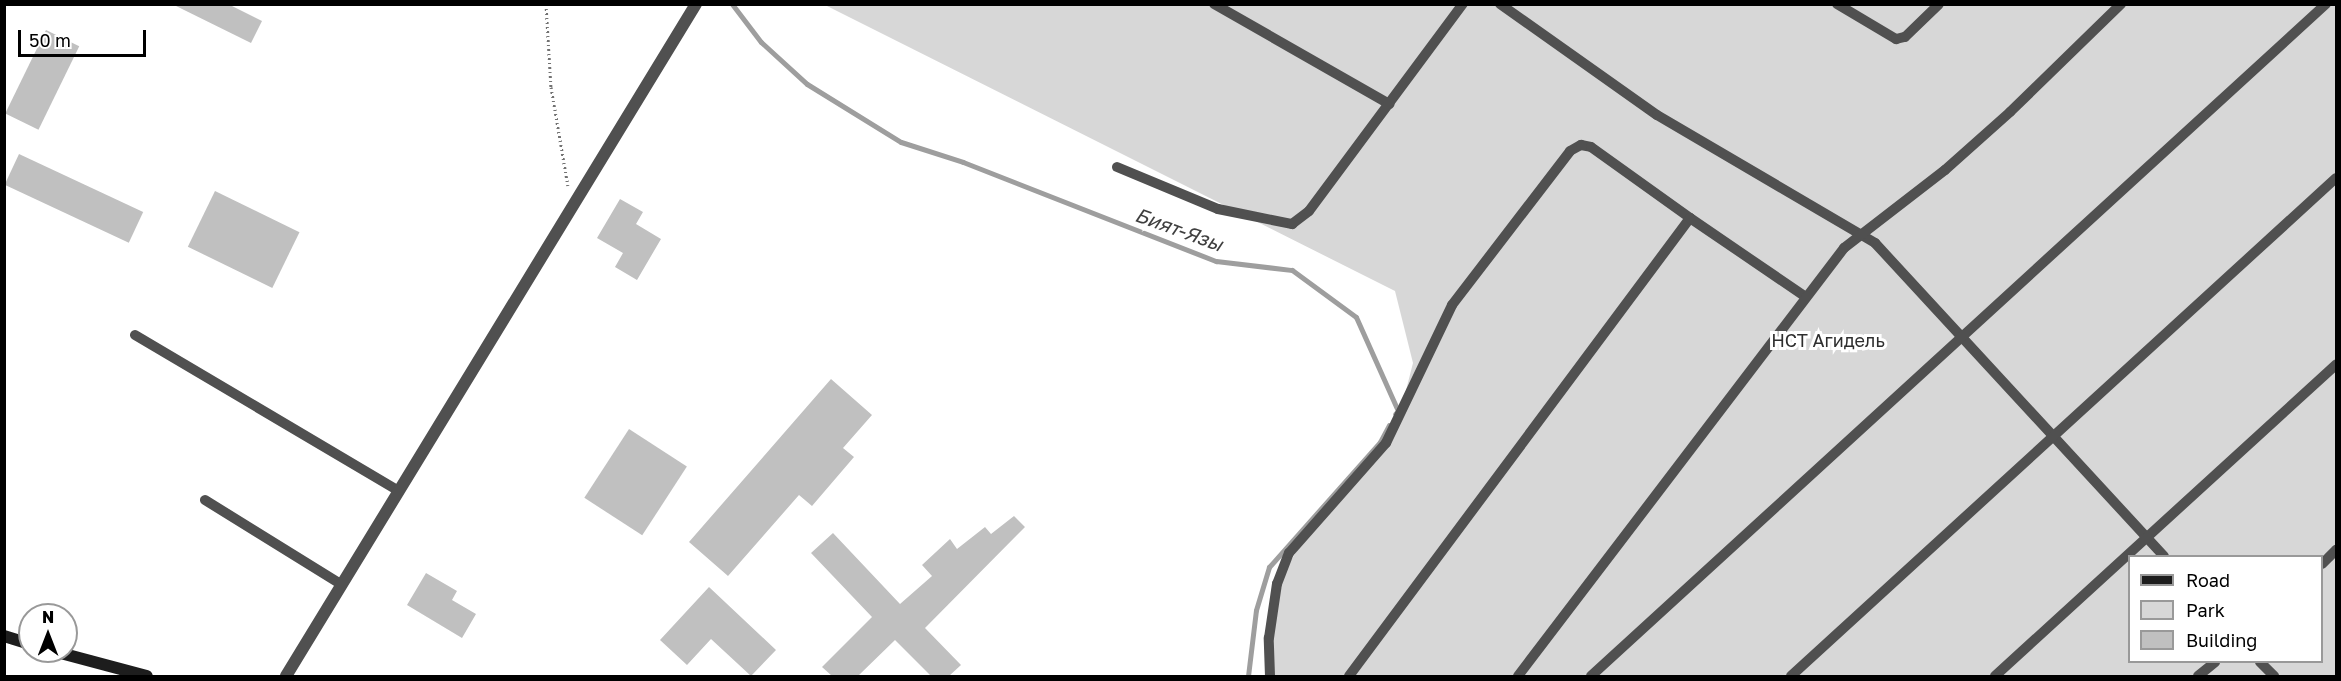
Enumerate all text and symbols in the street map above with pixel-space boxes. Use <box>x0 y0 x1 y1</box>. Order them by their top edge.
scale bar <box>21 18 148 56</box>
text: 50 m <box>29 29 71 51</box>
water label: Бият-Язы <box>1132 202 1226 256</box>
park label: НСТ Агидель <box>1771 329 1885 351</box>
legend <box>2128 555 2323 663</box>
text: Road <box>2186 569 2230 591</box>
text: Park <box>2186 599 2225 621</box>
north arrow <box>18 603 78 663</box>
text: N <box>42 607 54 627</box>
text: Building <box>2186 629 2257 651</box>

